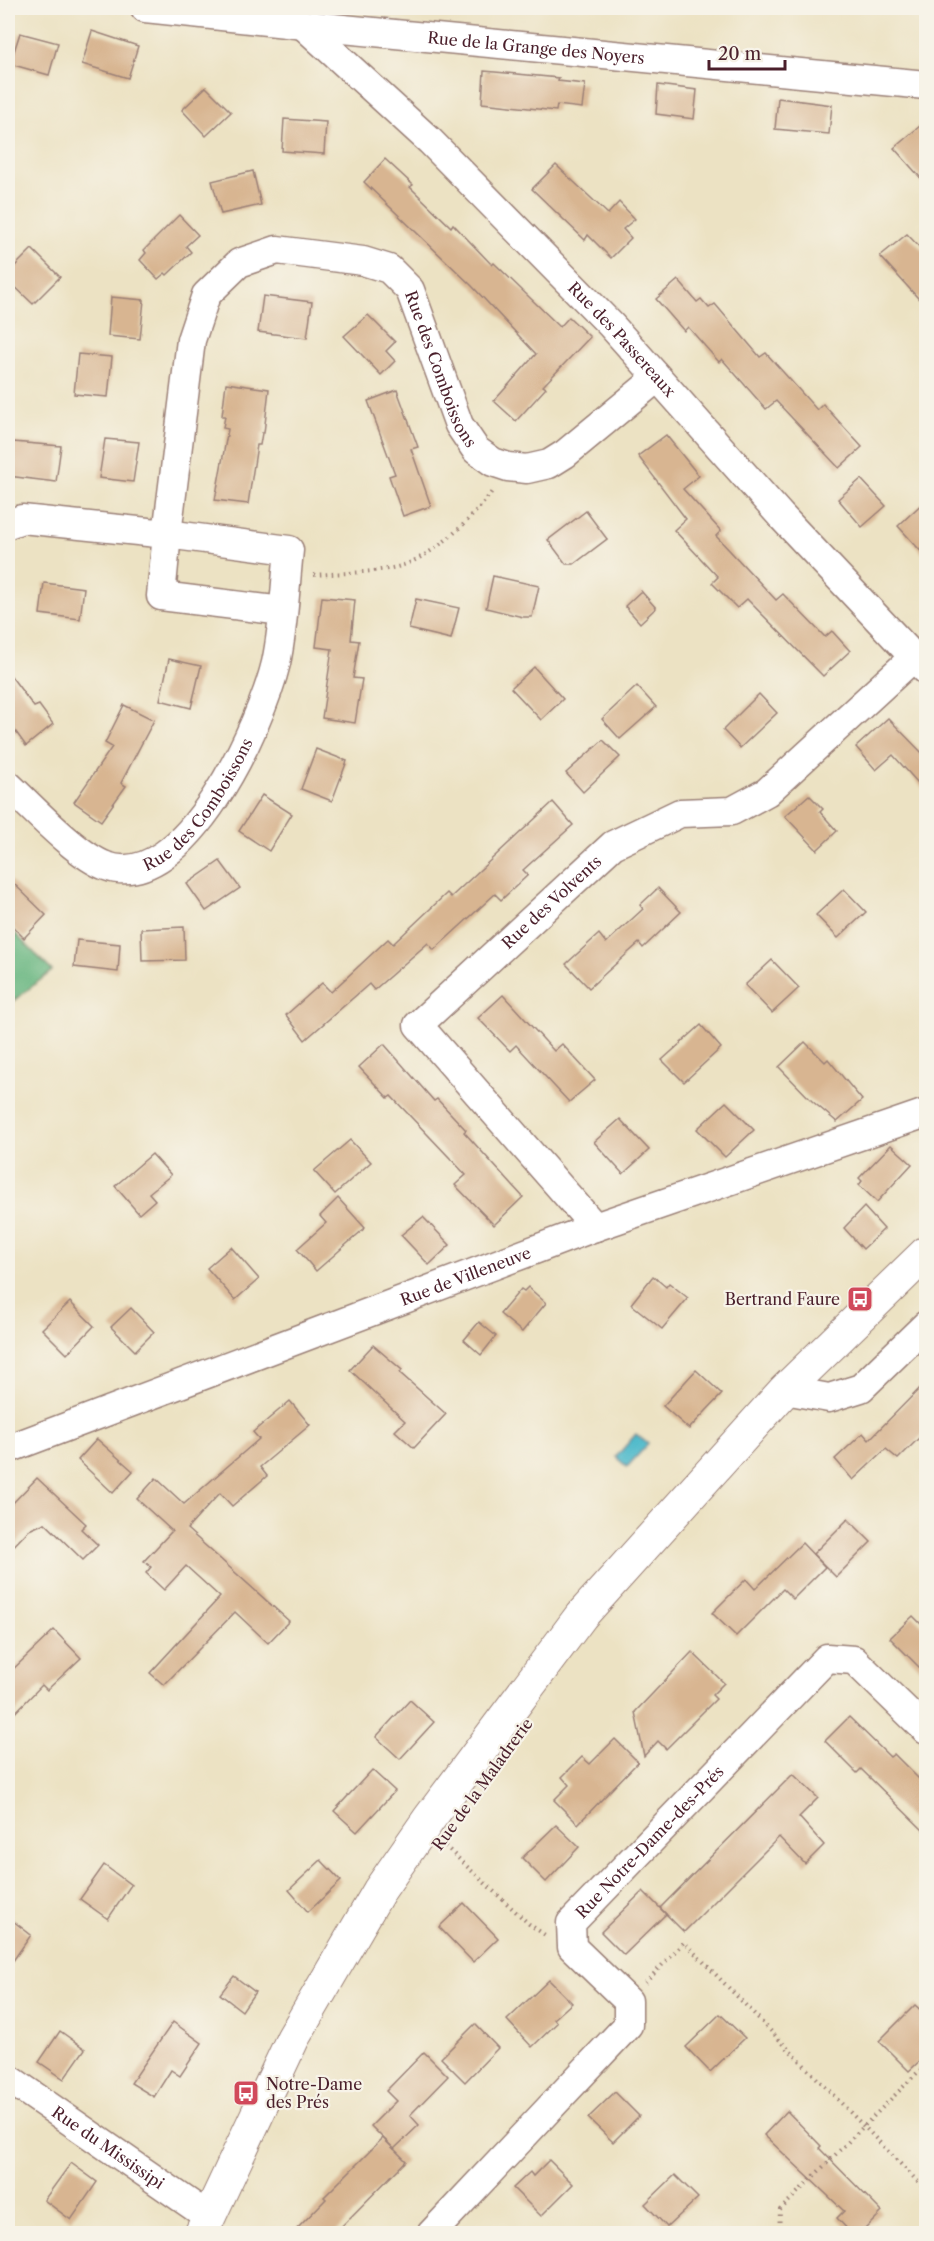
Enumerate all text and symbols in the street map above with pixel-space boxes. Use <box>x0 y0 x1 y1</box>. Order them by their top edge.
street label: Rue de la Grange des Noyers <box>427 27 645 68</box>
scale bar <box>709 33 786 71</box>
text: 20 m <box>718 43 762 65</box>
street label: Rue des Passereaux <box>564 277 681 401</box>
street label: Rue des Comboissons <box>401 288 481 451</box>
street label: Rue des Comboissons <box>140 735 257 875</box>
street label: Rue des Volvents <box>497 851 605 953</box>
street label: Rue de Villeneuve <box>397 1242 533 1310</box>
bus stop icon: Bertrand Faure <box>845 1284 875 1314</box>
place label: Bertrand Faure <box>725 1289 840 1309</box>
street label: Rue de la Maladrerie <box>427 1714 537 1854</box>
street label: Rue Notre-Dame-des-Prés <box>571 1761 728 1922</box>
place label: Notre-Dame des Prés <box>266 2074 362 2112</box>
bus stop icon: Notre-Dame des Prés <box>231 2078 261 2108</box>
street label: Rue du Mississipi <box>48 2102 168 2193</box>

